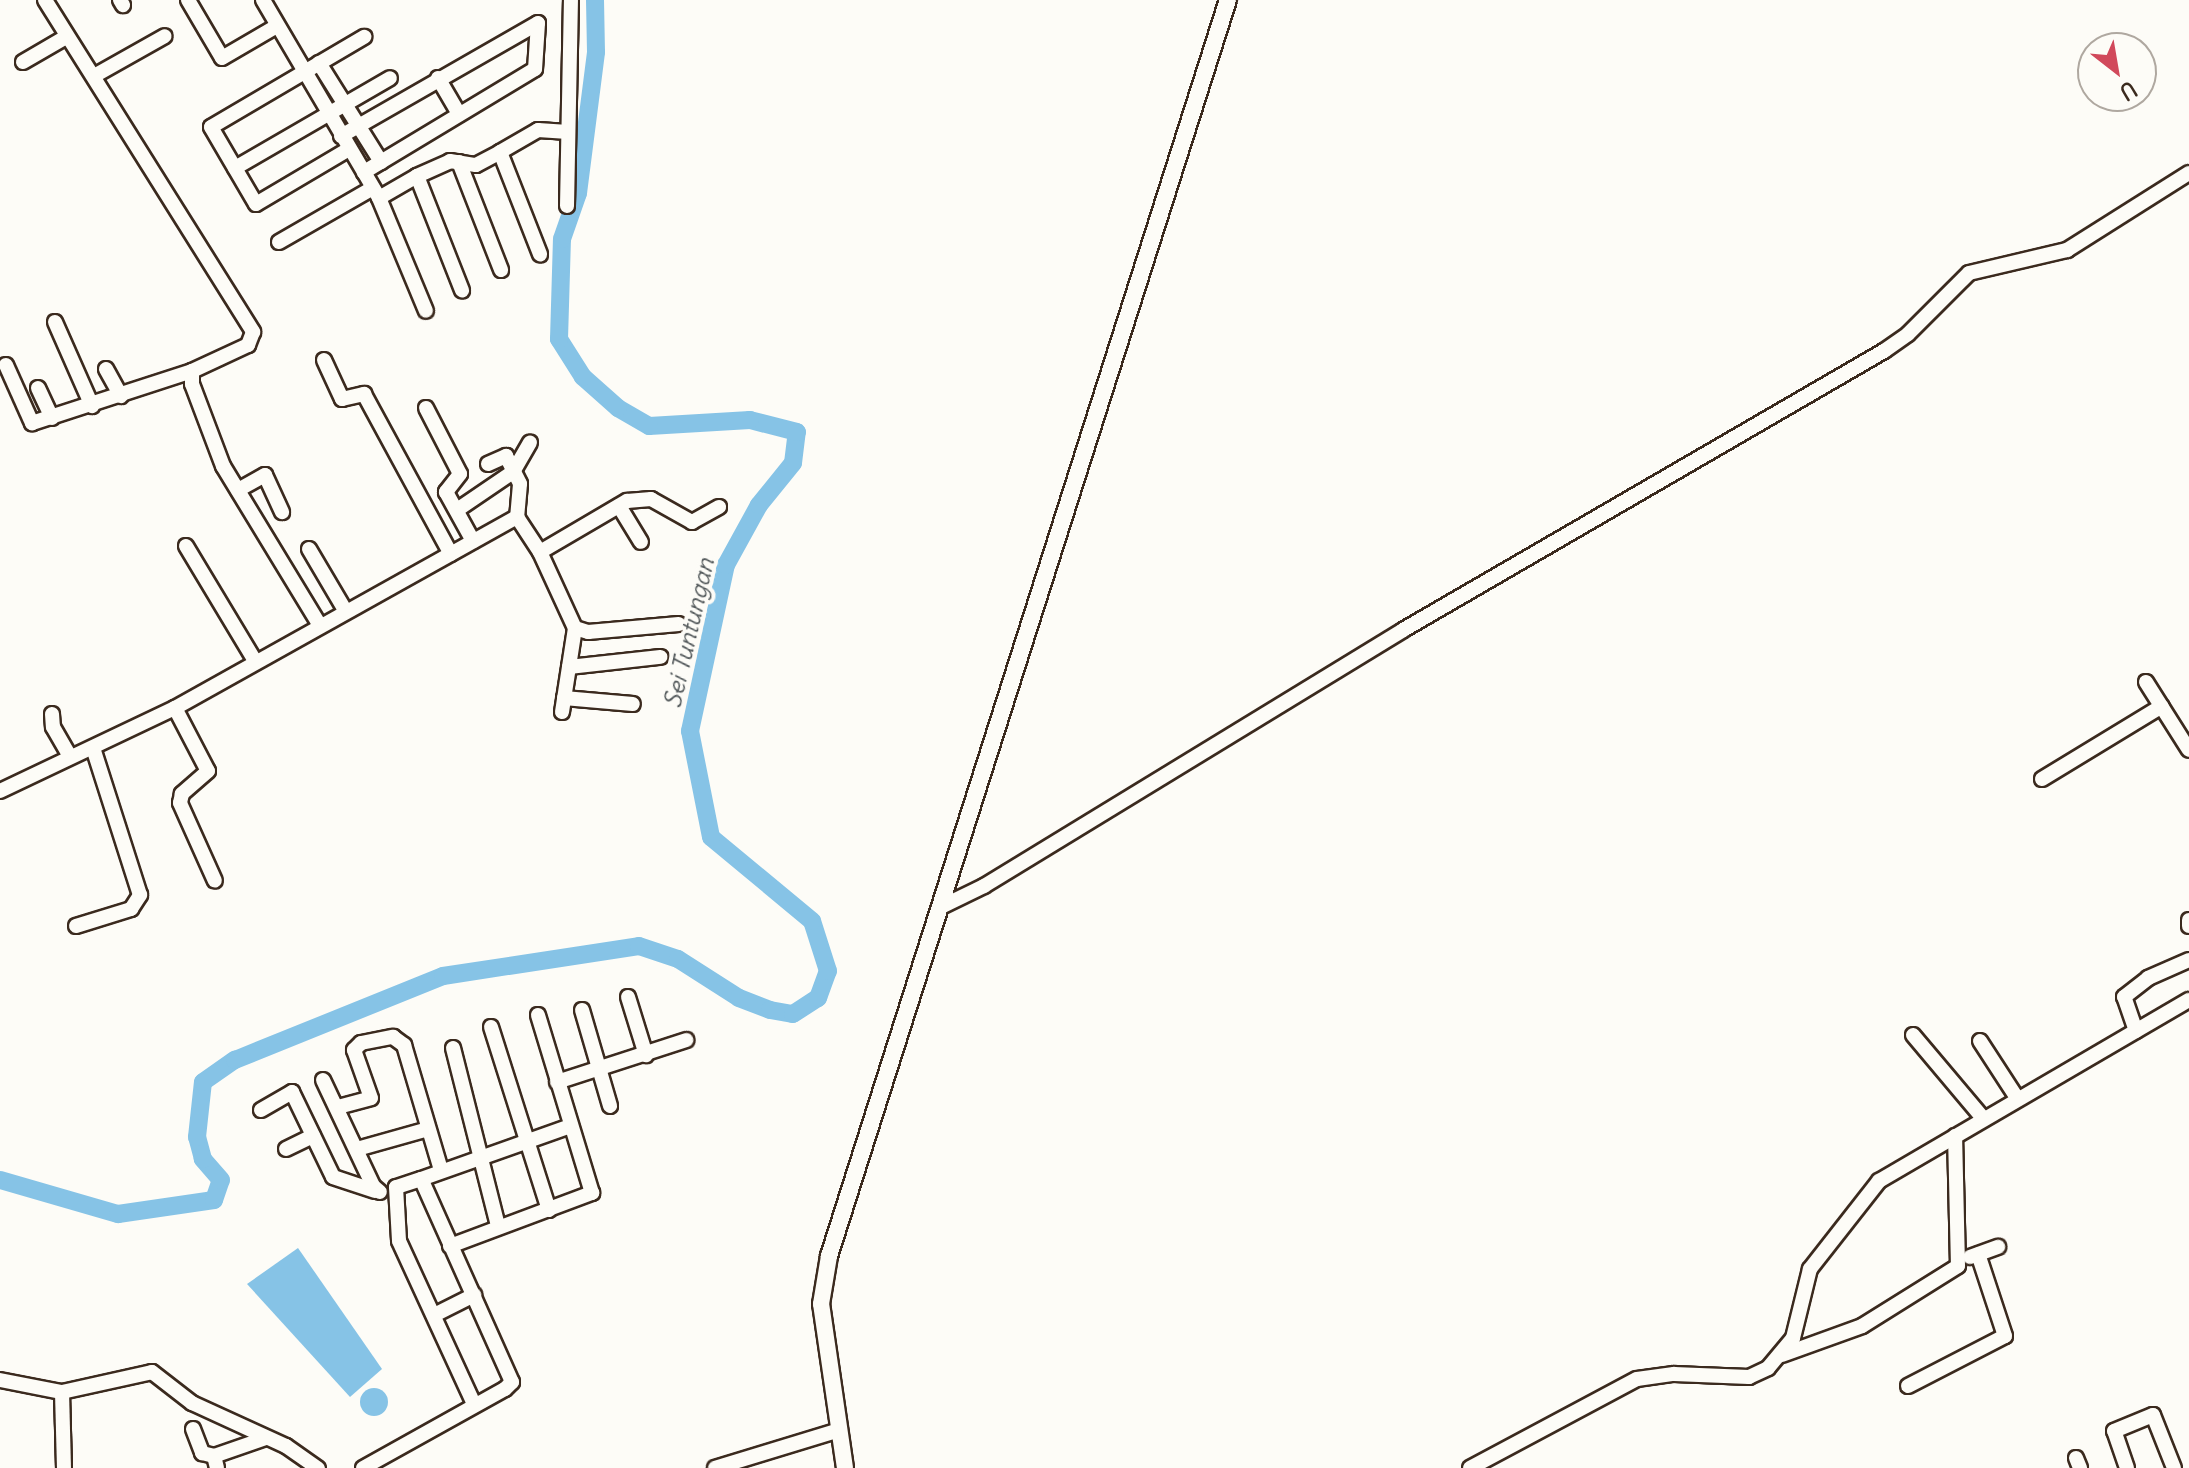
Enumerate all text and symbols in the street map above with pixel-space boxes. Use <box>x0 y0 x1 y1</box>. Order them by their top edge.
north arrow <box>2077 32 2157 112</box>
text: U <box>2115 75 2142 107</box>
water label: Sei Tuntungan <box>658 555 720 711</box>

